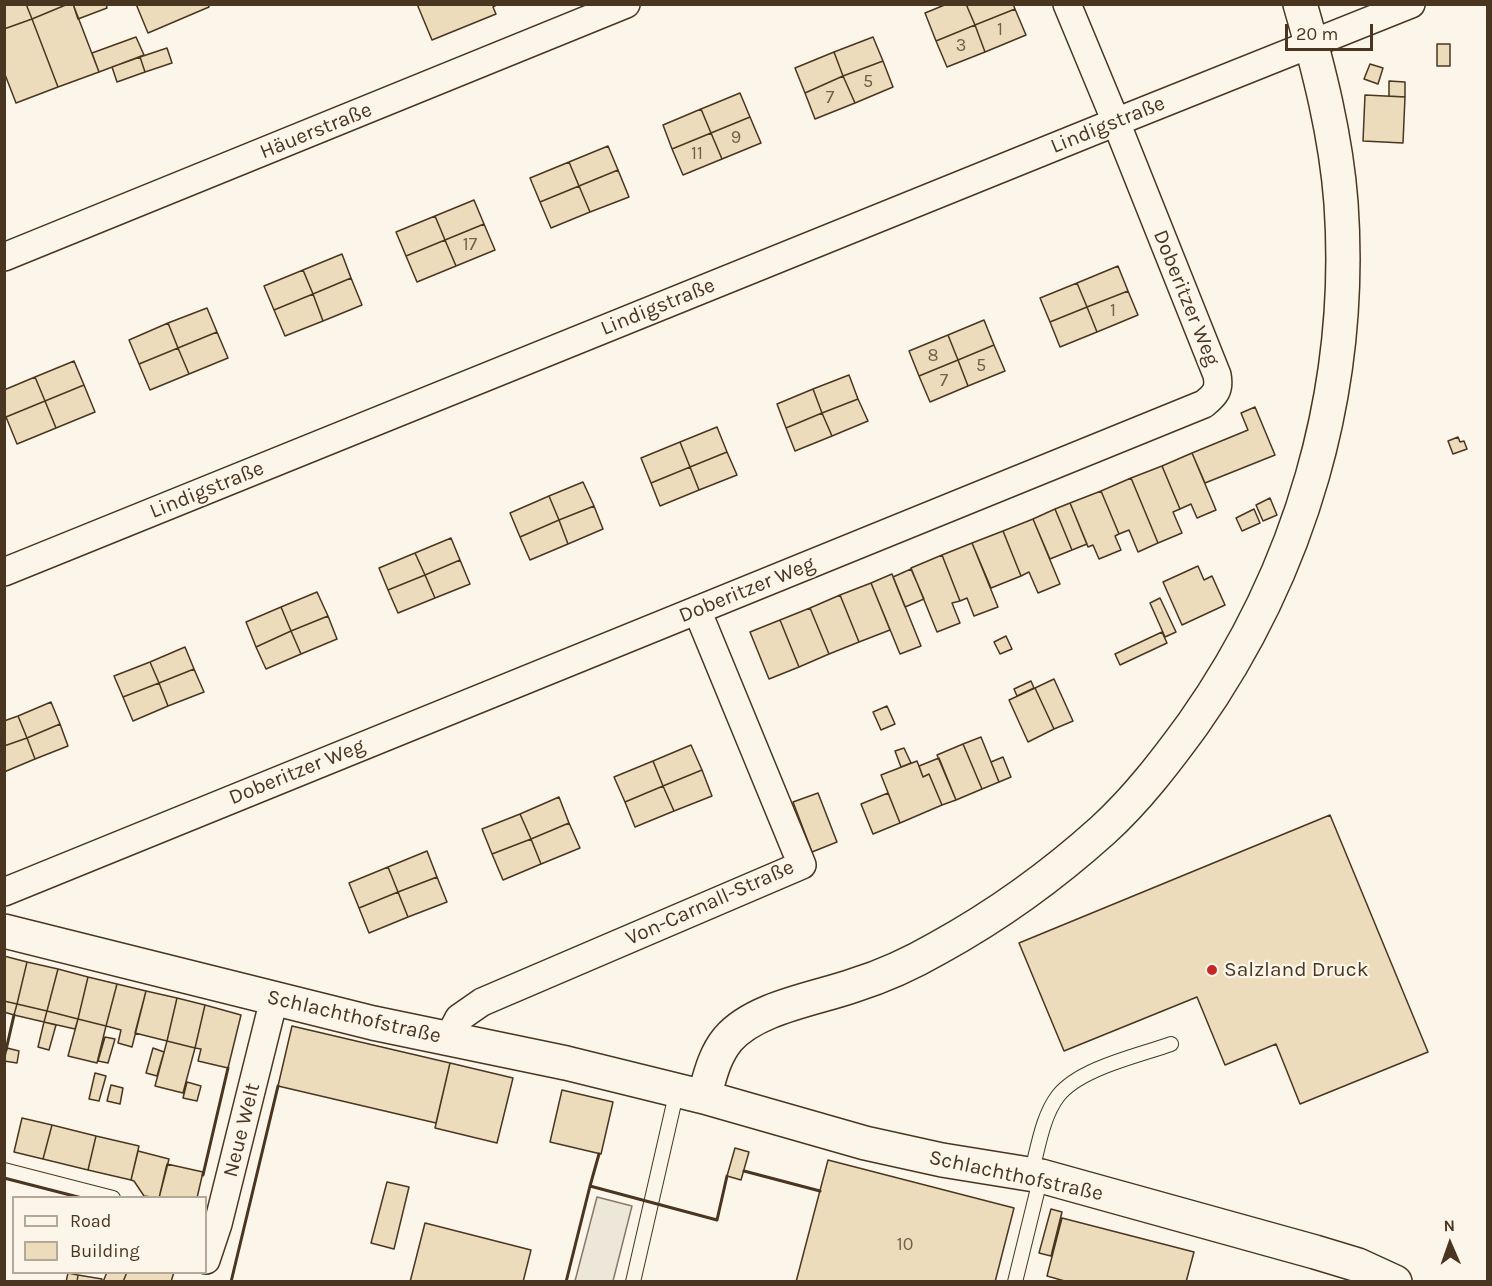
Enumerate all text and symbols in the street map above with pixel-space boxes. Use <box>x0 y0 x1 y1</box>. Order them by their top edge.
scale bar <box>1288 12 1376 50</box>
house number: 1 <box>997 19 1003 41</box>
text: 20 m <box>1296 23 1338 45</box>
house number: 3 <box>956 35 966 57</box>
house number: 5 <box>863 71 873 93</box>
house number: 7 <box>826 87 834 109</box>
street label: Lindigstraße <box>1047 91 1169 159</box>
street label: Häuerstraße <box>256 97 376 165</box>
house number: 9 <box>731 127 741 149</box>
house number: 11 <box>691 143 703 165</box>
street label: Doberitzer Weg <box>1147 226 1225 370</box>
house number: 17 <box>463 234 477 256</box>
street label: Lindigstraße <box>597 273 719 341</box>
house number: 1 <box>1110 300 1116 322</box>
house number: 8 <box>927 345 939 367</box>
house number: 5 <box>976 355 986 377</box>
house number: 7 <box>940 370 948 392</box>
street label: Lindigstraße <box>146 456 268 524</box>
street label: Doberitzer Weg <box>675 551 819 629</box>
street label: Doberitzer Weg <box>225 733 369 811</box>
street label: Von-Carnall-Straße <box>622 855 798 951</box>
place label: Salzland Druck <box>1224 957 1368 983</box>
marker: Salzland Druck <box>1205 963 1219 977</box>
street label: Schlachthofstraße <box>265 985 443 1049</box>
street label: Neue Welt <box>218 1080 266 1180</box>
street label: Schlachthofstraße <box>927 1145 1105 1207</box>
legend <box>12 1196 207 1274</box>
text: Road <box>70 1210 111 1232</box>
north arrow <box>1420 1214 1480 1274</box>
text: N <box>1443 1216 1455 1235</box>
house number: 10 <box>897 1234 913 1256</box>
text: Building <box>70 1240 140 1262</box>

